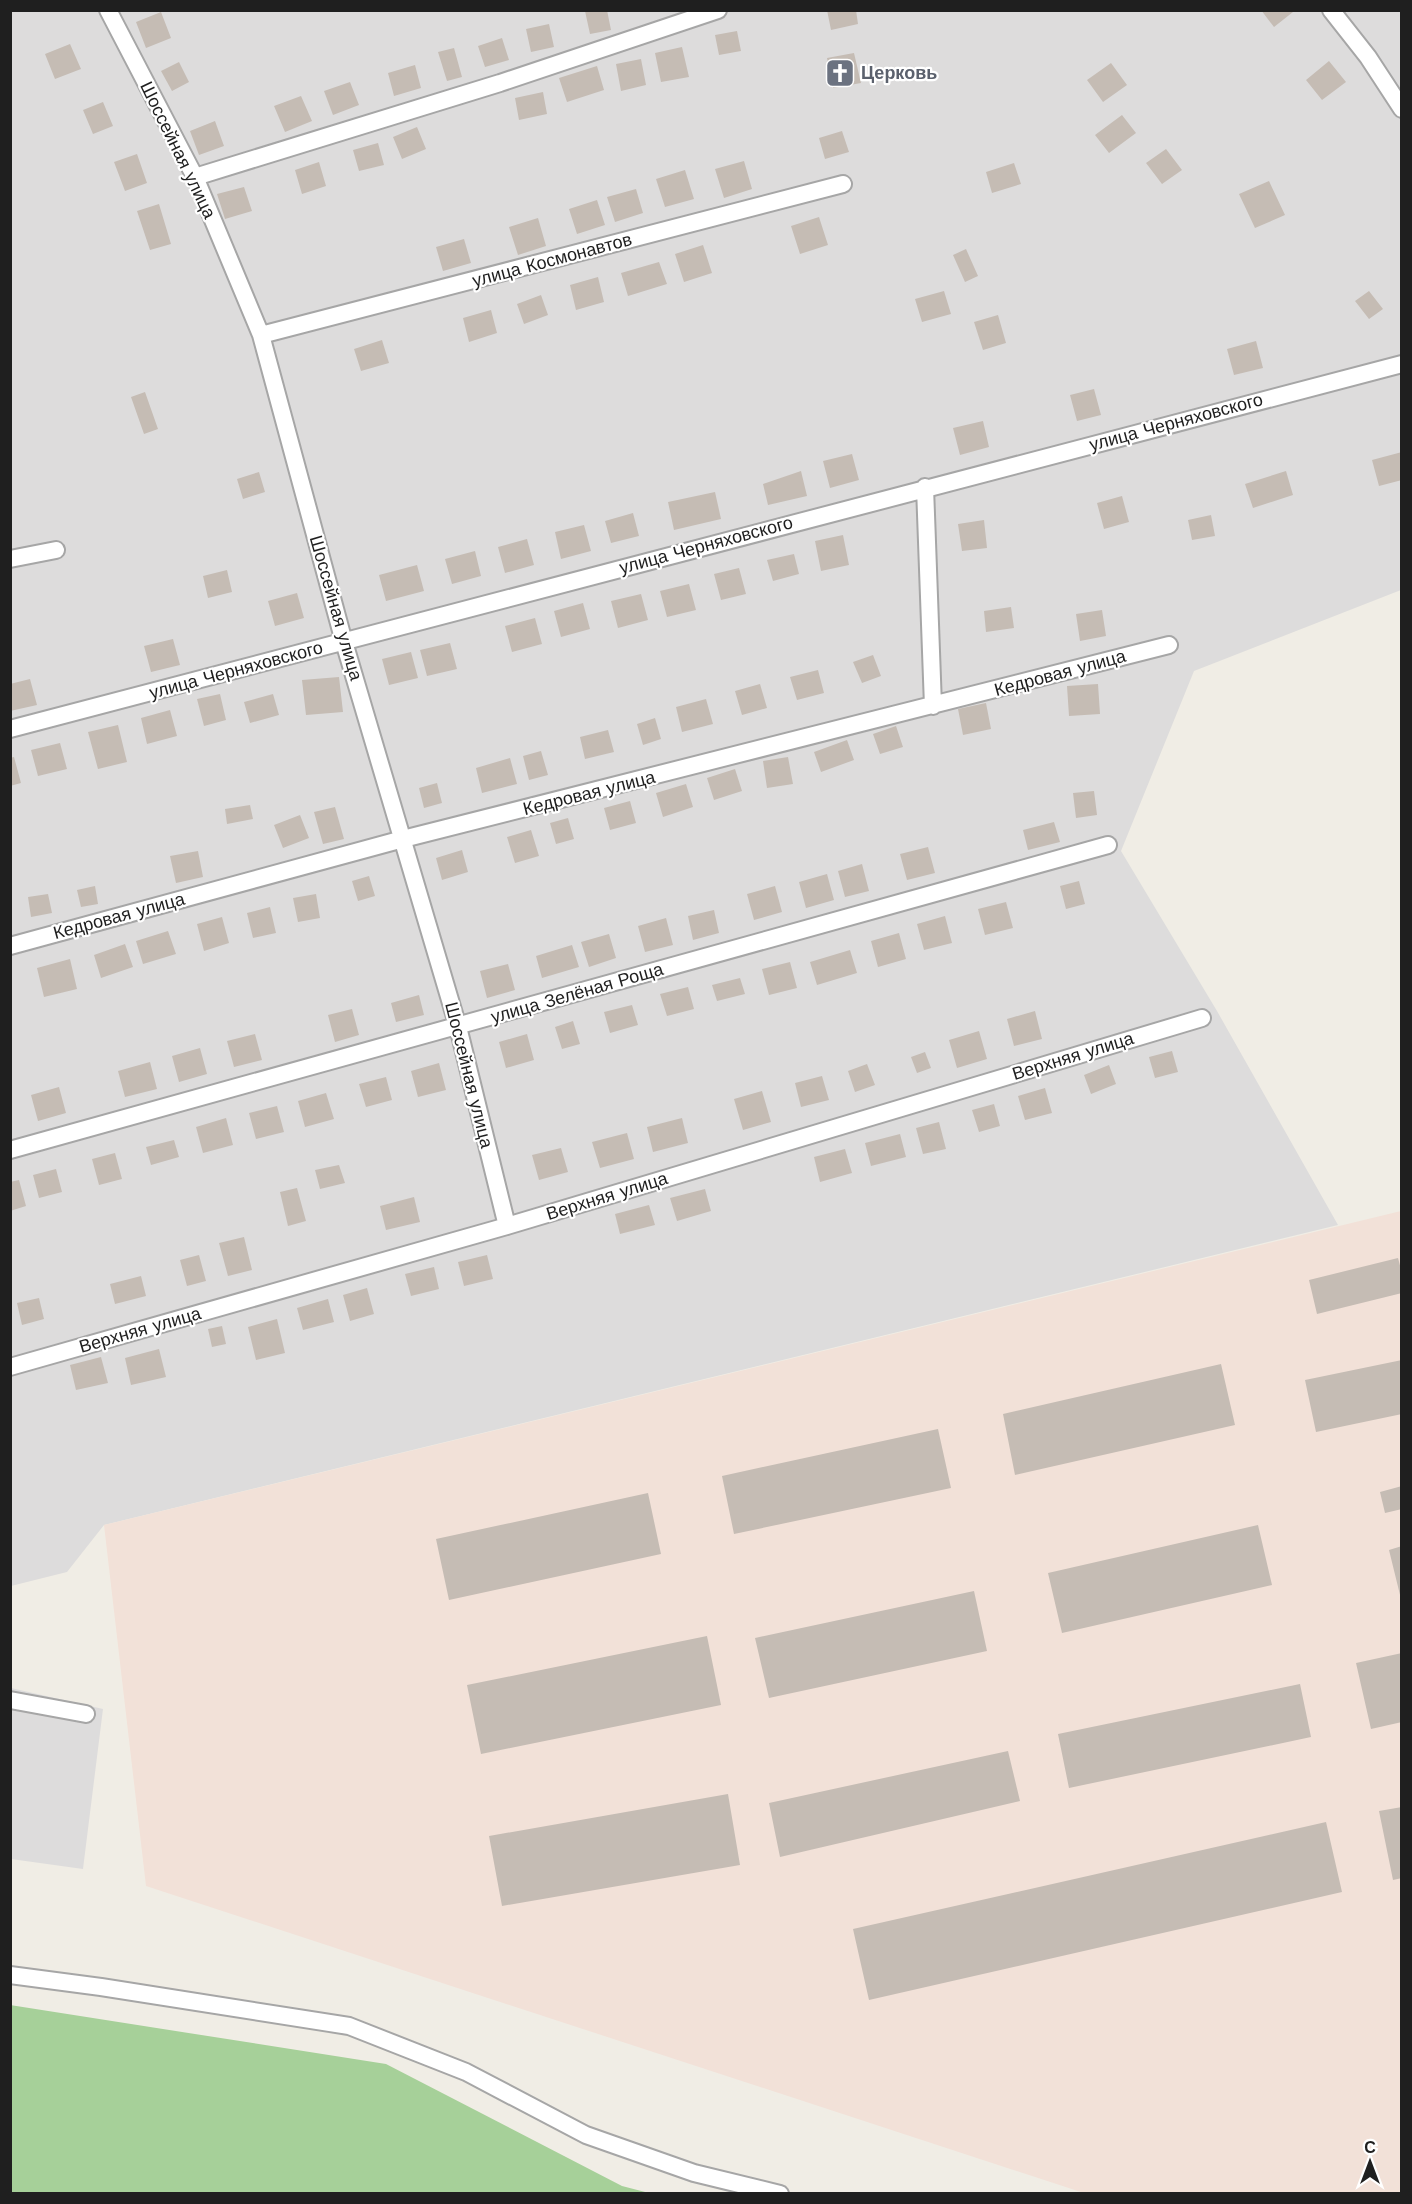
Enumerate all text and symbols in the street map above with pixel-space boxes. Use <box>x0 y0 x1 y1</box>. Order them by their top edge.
church icon: Церковь <box>824 57 856 89</box>
place label: Церковь <box>861 62 937 83</box>
street label: Шоссейная улица <box>136 78 221 223</box>
street label: улица Космонавтов <box>470 228 634 291</box>
street label: улица Черняховского <box>1087 388 1265 455</box>
street label: улица Черняховского <box>617 511 795 578</box>
street label: Шоссейная улица <box>306 533 368 684</box>
street label: улица Черняховского <box>147 636 325 703</box>
street label: Кедровая улица <box>992 645 1129 700</box>
street label: Кедровая улица <box>521 766 658 819</box>
street label: Кедровая улица <box>51 888 188 943</box>
street label: улица Зелёная Роща <box>488 958 666 1027</box>
street label: Шоссейная улица <box>441 1000 498 1151</box>
street label: Верхняя улица <box>1010 1027 1137 1084</box>
street label: Верхняя улица <box>544 1167 671 1224</box>
street label: Верхняя улица <box>76 1302 204 1357</box>
north arrow <box>1340 2132 1400 2192</box>
text: С <box>1364 2138 1376 2157</box>

